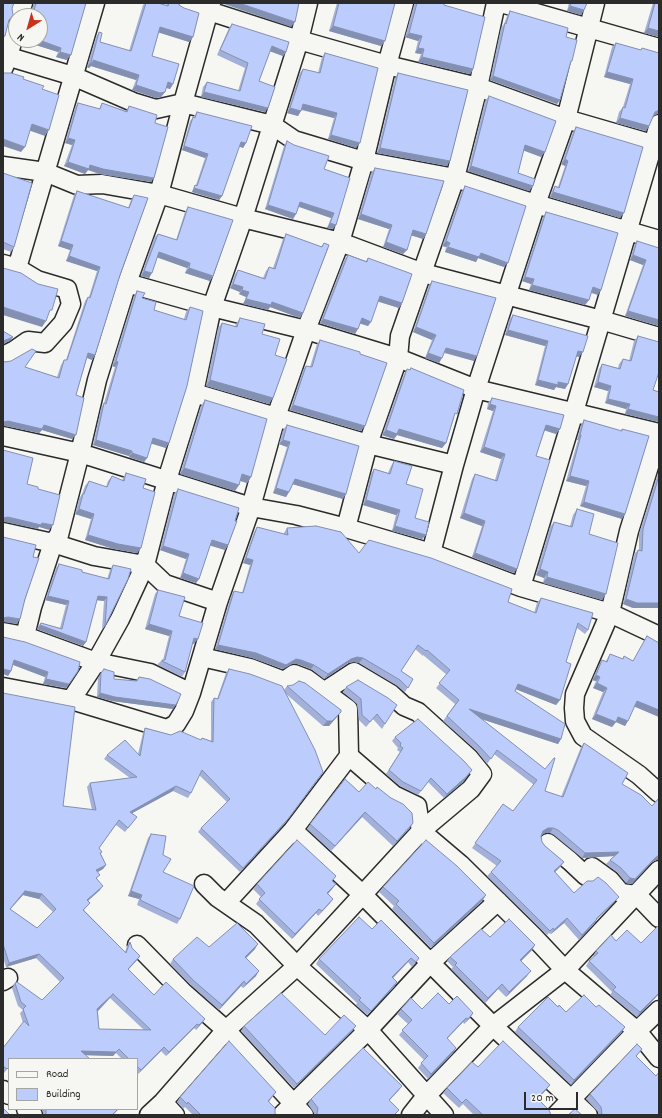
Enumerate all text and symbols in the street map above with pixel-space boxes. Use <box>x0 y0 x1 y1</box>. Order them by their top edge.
north arrow <box>8 8 48 48</box>
text: N <box>14 29 28 45</box>
legend <box>8 1058 138 1110</box>
text: Road <box>46 1066 68 1083</box>
scale bar <box>526 1084 580 1110</box>
text: Building <box>46 1086 81 1103</box>
text: 20 m <box>531 1090 554 1107</box>

